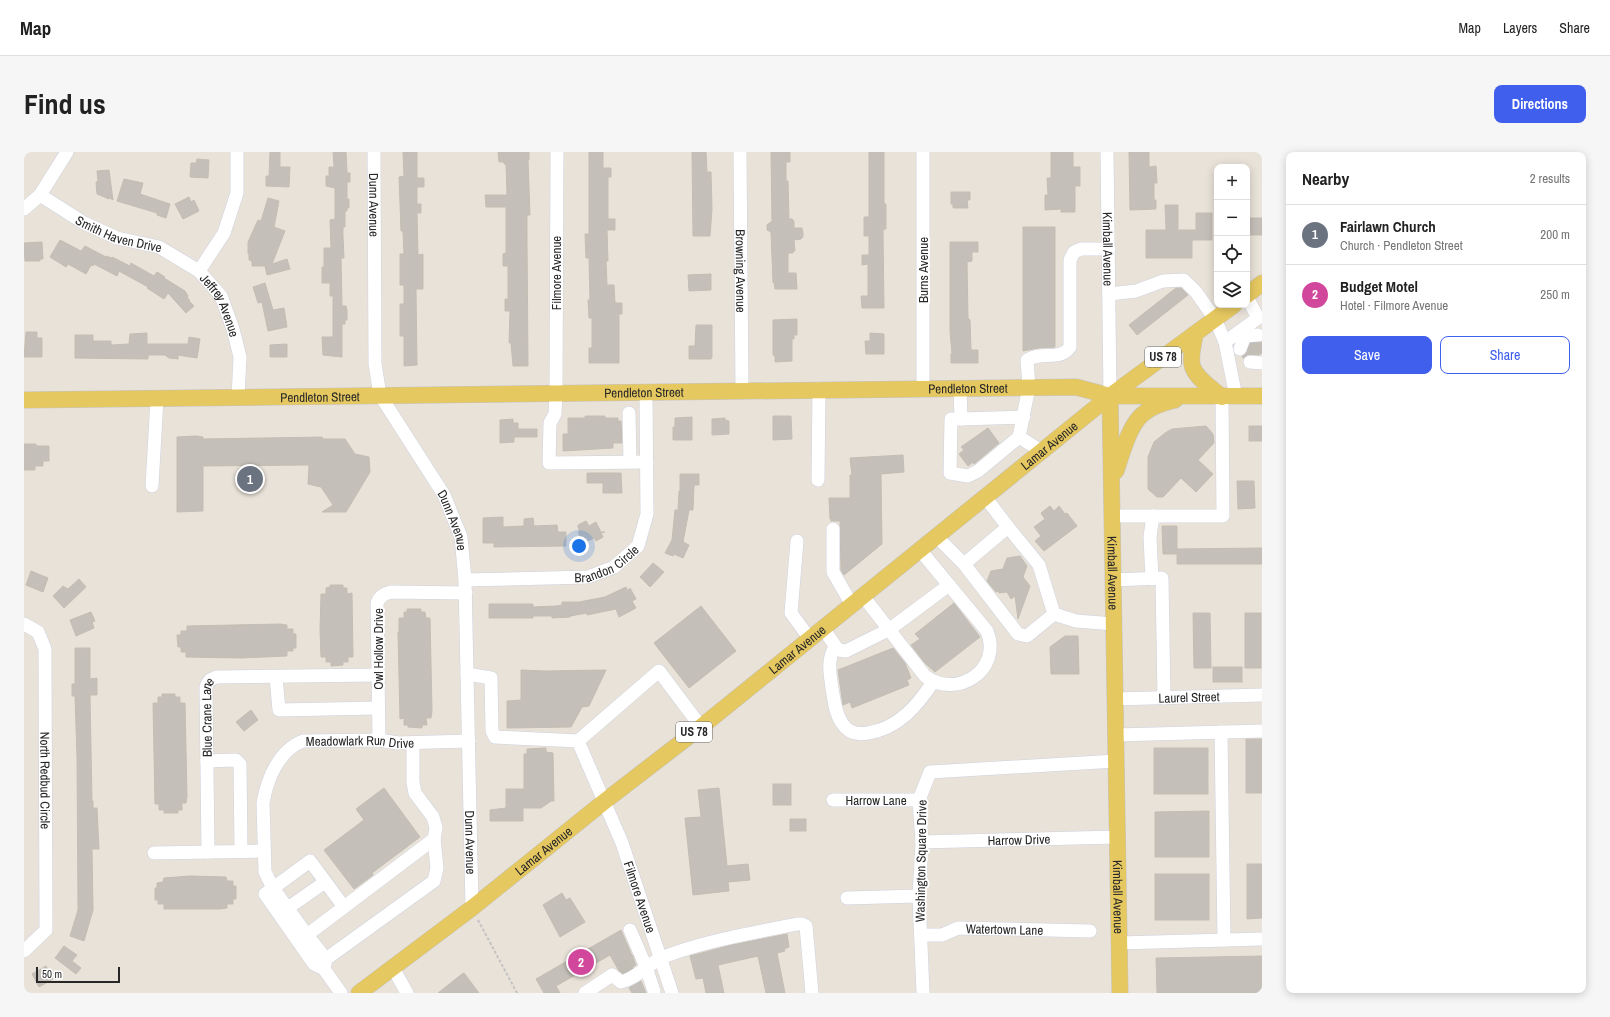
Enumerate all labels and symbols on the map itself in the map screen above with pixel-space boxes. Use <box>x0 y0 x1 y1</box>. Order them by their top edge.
street label: Dunn Avenue <box>366 173 383 237</box>
street label: Smith Haven Drive <box>72 211 164 256</box>
street label: Kimball Avenue <box>1099 212 1117 286</box>
street label: Browning Avenue <box>732 229 750 313</box>
street label: Filmore Avenue <box>548 236 565 310</box>
street label: Burns Avenue <box>915 237 932 303</box>
street label: Jeffrey Avenue <box>196 270 243 339</box>
road number: US 78 <box>1145 347 1181 367</box>
street label: Pendleton Street <box>928 379 1008 397</box>
street label: Pendleton Street <box>604 383 684 401</box>
street label: Pendleton Street <box>280 388 360 406</box>
street label: Lamar Avenue <box>1017 417 1081 474</box>
pin: 1 <box>237 464 263 494</box>
street label: Dunn Avenue <box>434 486 471 551</box>
your location <box>569 536 589 556</box>
street label: Kimball Avenue <box>1104 536 1122 610</box>
street label: Brandon Circle <box>574 541 642 586</box>
street label: Owl Hollow Drive <box>370 608 387 690</box>
street label: Lamar Avenue <box>765 621 829 677</box>
street label: Blue Crane Lane <box>197 673 218 757</box>
street label: Laurel Street <box>1158 688 1220 706</box>
road number: US 78 <box>676 722 712 742</box>
street label: Meadowlark Run Drive <box>306 731 414 752</box>
street label: North Redbud Circle <box>37 732 54 829</box>
street label: Harrow Lane <box>845 792 907 809</box>
street label: Washington Square Drive <box>911 800 931 922</box>
street label: Dunn Avenue <box>461 810 480 875</box>
street label: Lamar Avenue <box>511 822 576 879</box>
street label: Harrow Drive <box>987 830 1051 849</box>
street label: Filmore Avenue <box>620 859 660 935</box>
street label: Kimball Avenue <box>1109 860 1128 934</box>
street label: Watertown Lane <box>966 920 1043 938</box>
pin: 2 <box>568 947 594 977</box>
scale bar <box>36 965 120 984</box>

